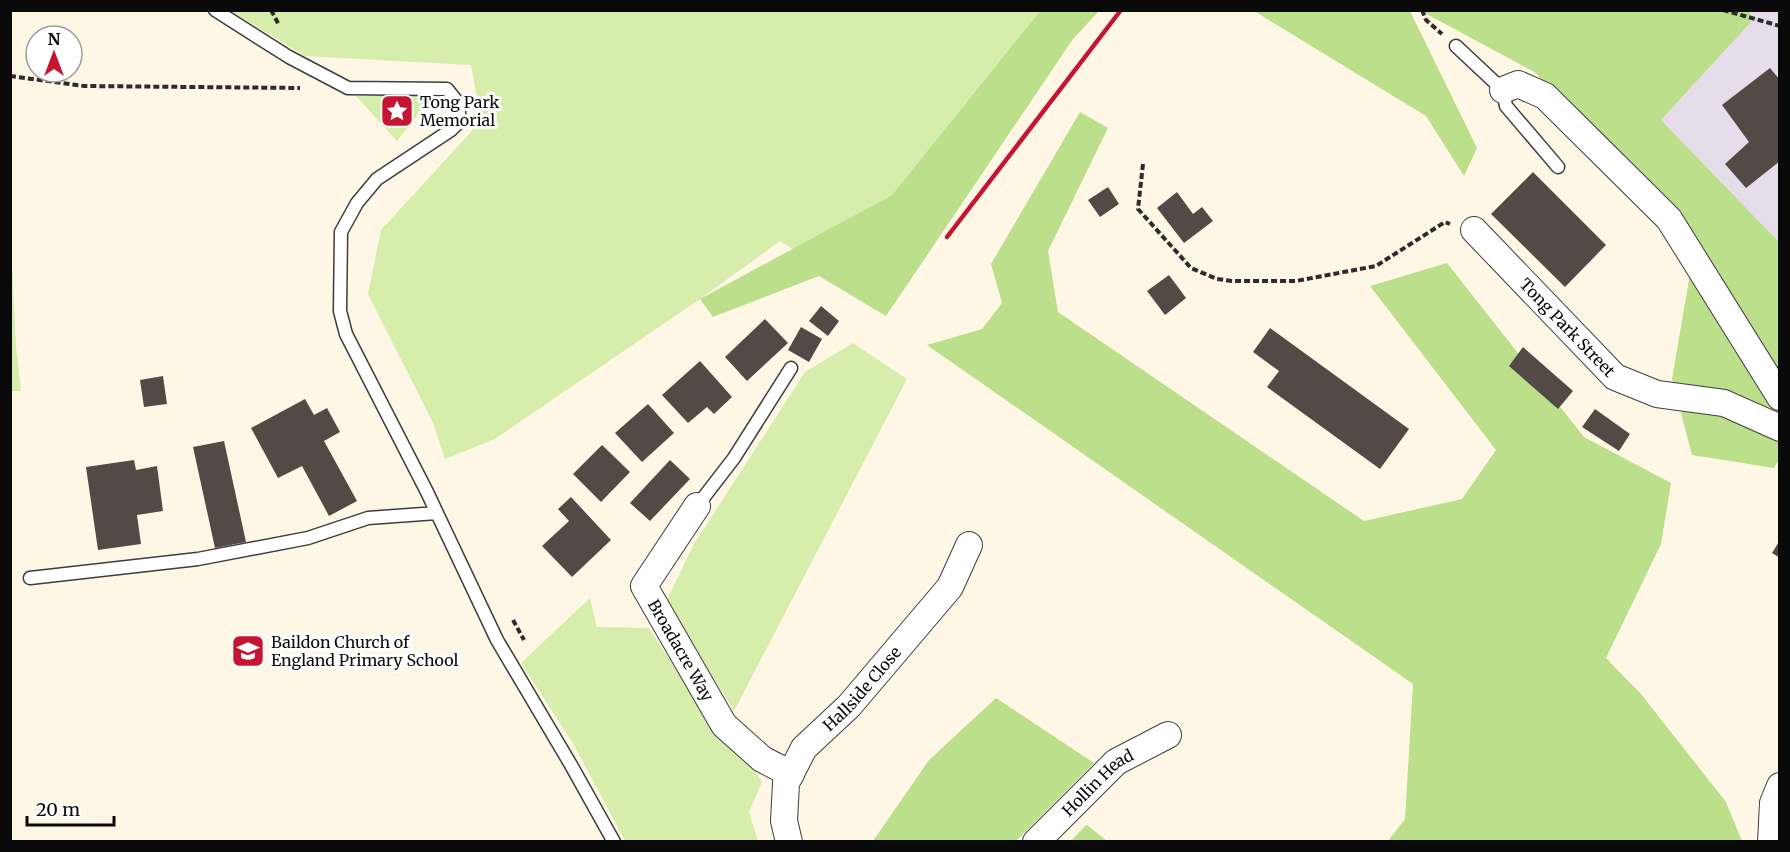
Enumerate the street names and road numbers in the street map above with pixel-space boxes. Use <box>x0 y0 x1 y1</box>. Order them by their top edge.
street label: Tong Park Street <box>1516 274 1620 381</box>
street label: Broadacre Way <box>644 596 718 705</box>
street label: Hallside Close <box>819 642 905 735</box>
street label: Hollin Head <box>1058 745 1137 820</box>

